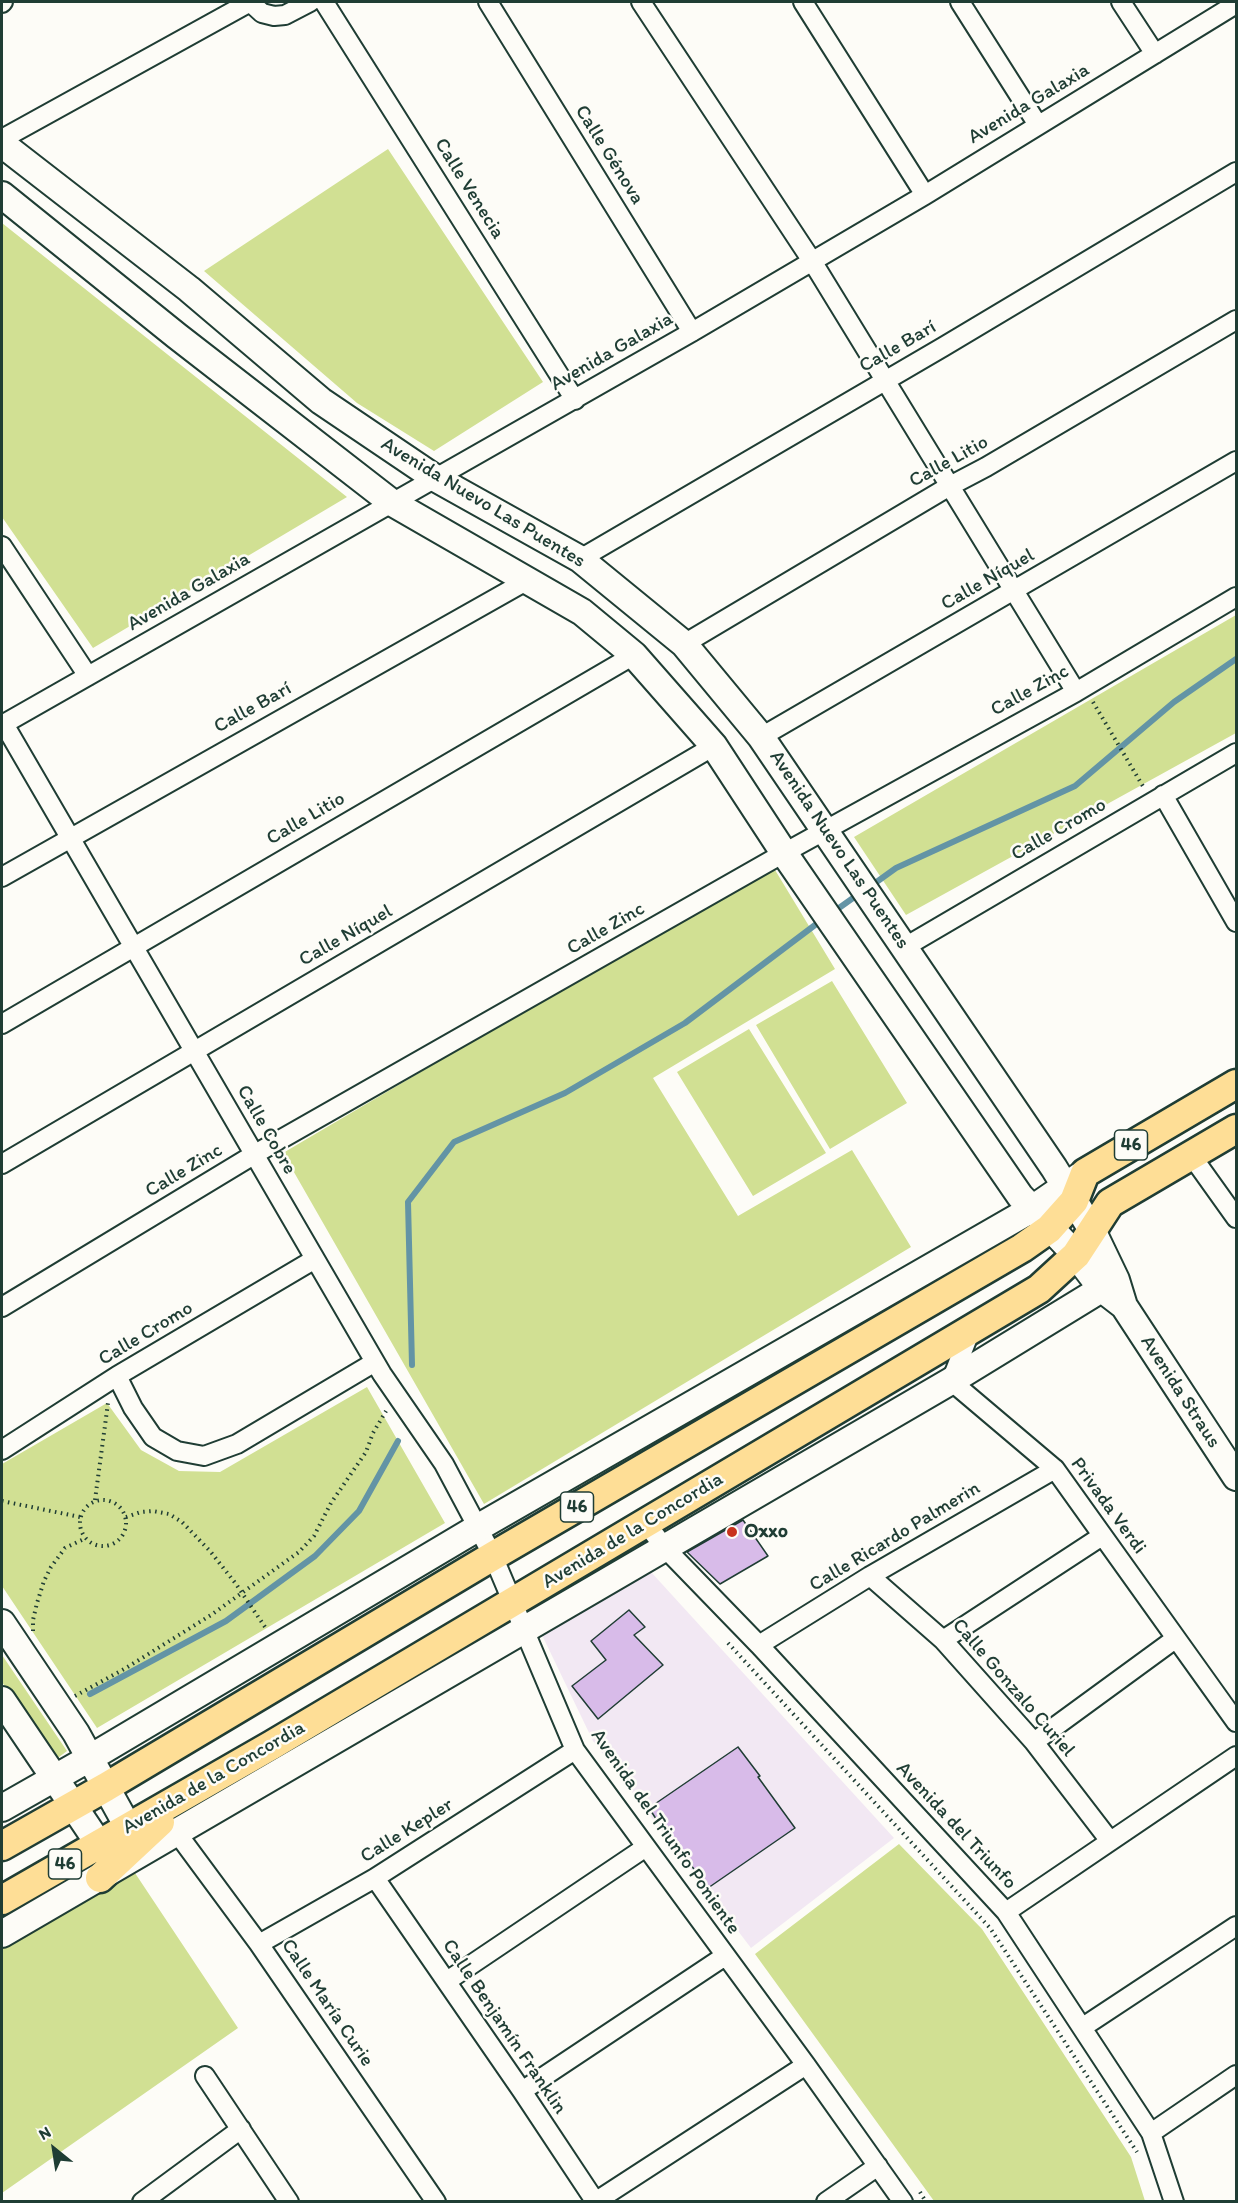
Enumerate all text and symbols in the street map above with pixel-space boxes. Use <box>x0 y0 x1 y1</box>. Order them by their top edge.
street label: Avenida Galaxia <box>964 58 1094 150</box>
street label: Calle Génova <box>569 101 649 209</box>
street label: Calle Venecia <box>428 134 510 244</box>
street label: Avenida Galaxia <box>546 307 678 397</box>
street label: Calle Barí <box>855 315 941 379</box>
street label: Calle Litio <box>905 431 993 493</box>
street label: Avenida Nuevo Las Puentes <box>376 432 590 574</box>
street label: Calle Níquel <box>937 544 1039 616</box>
street label: Avenida Galaxia <box>123 547 255 637</box>
street label: Calle Zinc <box>987 660 1073 722</box>
street label: Calle Barí <box>210 677 296 739</box>
street label: Avenida Nuevo Las Puentes <box>764 746 914 954</box>
street label: Calle Litio <box>262 787 350 851</box>
street label: Calle Cromo <box>1007 793 1111 867</box>
street label: Calle Zinc <box>563 897 649 961</box>
street label: Calle Níquel <box>295 900 397 972</box>
street label: Calle Cobre <box>231 1081 301 1179</box>
road number: 46 <box>1114 1130 1148 1160</box>
street label: Calle Zinc <box>141 1139 227 1203</box>
street label: Calle Cromo <box>95 1296 197 1372</box>
street label: Avenida Straus <box>1135 1331 1225 1453</box>
street label: Privada Verdi <box>1065 1453 1151 1559</box>
street label: Avenida de la Concordia <box>538 1468 728 1594</box>
street label: Calle Ricardo Palmerin <box>805 1477 985 1597</box>
road number: 46 <box>560 1492 594 1522</box>
place label: Oxxo <box>744 1520 788 1544</box>
marker: Oxxo <box>725 1525 739 1539</box>
street label: Calle Gonzalo Curiel <box>946 1614 1080 1762</box>
street label: Avenida de la Concordia <box>119 1716 309 1840</box>
street label: Avenida del Triunfo Poniente <box>585 1725 745 1939</box>
street label: Avenida del Triunfo <box>891 1757 1021 1895</box>
street label: Calle Kepler <box>356 1793 458 1869</box>
road number: 46 <box>48 1849 82 1879</box>
street label: Calle María Curie <box>276 1935 378 2071</box>
street label: Calle Benjamín Franklin <box>437 1935 571 2119</box>
north arrow <box>24 2119 84 2179</box>
text: N <box>35 2122 54 2144</box>

